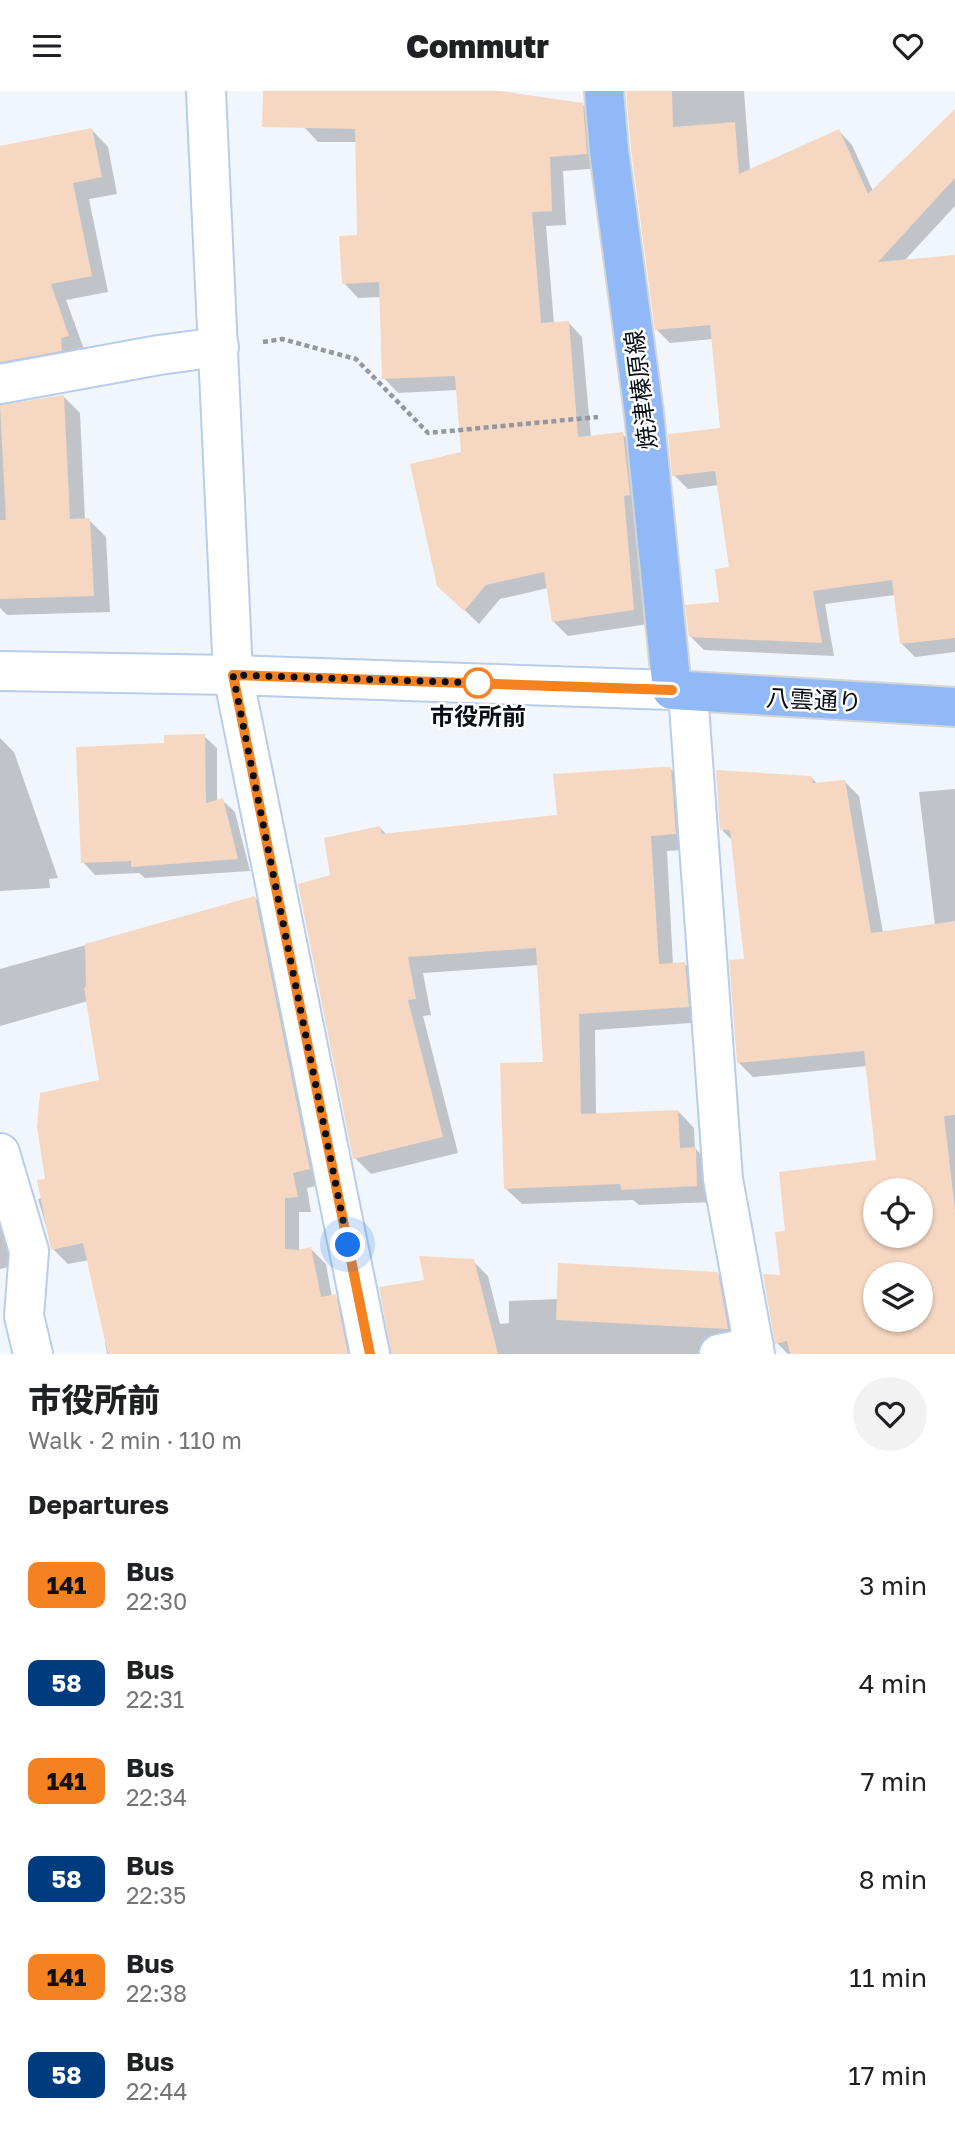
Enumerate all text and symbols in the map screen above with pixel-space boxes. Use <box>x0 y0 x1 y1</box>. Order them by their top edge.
icon: menu <box>28 27 66 65</box>
text: Commutr <box>406 27 549 65</box>
icon: heart <box>889 27 927 65</box>
street label: 焼津榛原線 <box>618 329 662 451</box>
marker: 市役所前 <box>463 668 493 698</box>
street label: 八雲通り <box>765 682 863 716</box>
place label: 市役所前 <box>430 701 526 730</box>
map controls <box>863 1178 933 1332</box>
button: locate <box>863 1178 933 1248</box>
your location <box>330 1227 365 1262</box>
button: layers <box>863 1262 933 1332</box>
button: heart <box>853 1377 927 1451</box>
text: 市役所前 <box>28 1380 160 1419</box>
text: Walk · 2 min · 110 m <box>28 1426 242 1454</box>
text: Departures <box>28 1489 169 1520</box>
text: Bus <box>126 1556 174 1587</box>
text: 141 <box>47 1570 86 1599</box>
text: 3 min <box>859 1570 927 1601</box>
text: 22:30 <box>126 1587 187 1615</box>
text: Bus <box>126 1654 174 1685</box>
text: 58 <box>52 1668 82 1697</box>
text: 4 min <box>859 1668 927 1699</box>
text: 22:31 <box>126 1685 184 1713</box>
text: Bus <box>126 1752 174 1783</box>
text: 141 <box>47 1766 86 1795</box>
text: 7 min <box>861 1766 927 1797</box>
text: 22:34 <box>126 1783 187 1811</box>
text: Bus <box>126 1850 174 1881</box>
text: 58 <box>52 1864 82 1893</box>
text: 8 min <box>859 1864 927 1895</box>
text: 22:35 <box>126 1881 186 1909</box>
text: Bus <box>126 1948 174 1979</box>
text: 141 <box>47 1962 86 1991</box>
text: 11 min <box>849 1962 927 1993</box>
text: 22:38 <box>126 1979 187 2007</box>
text: Bus <box>126 2046 174 2077</box>
text: 58 <box>52 2060 82 2089</box>
text: 17 min <box>848 2060 927 2091</box>
text: 22:44 <box>126 2077 188 2105</box>

